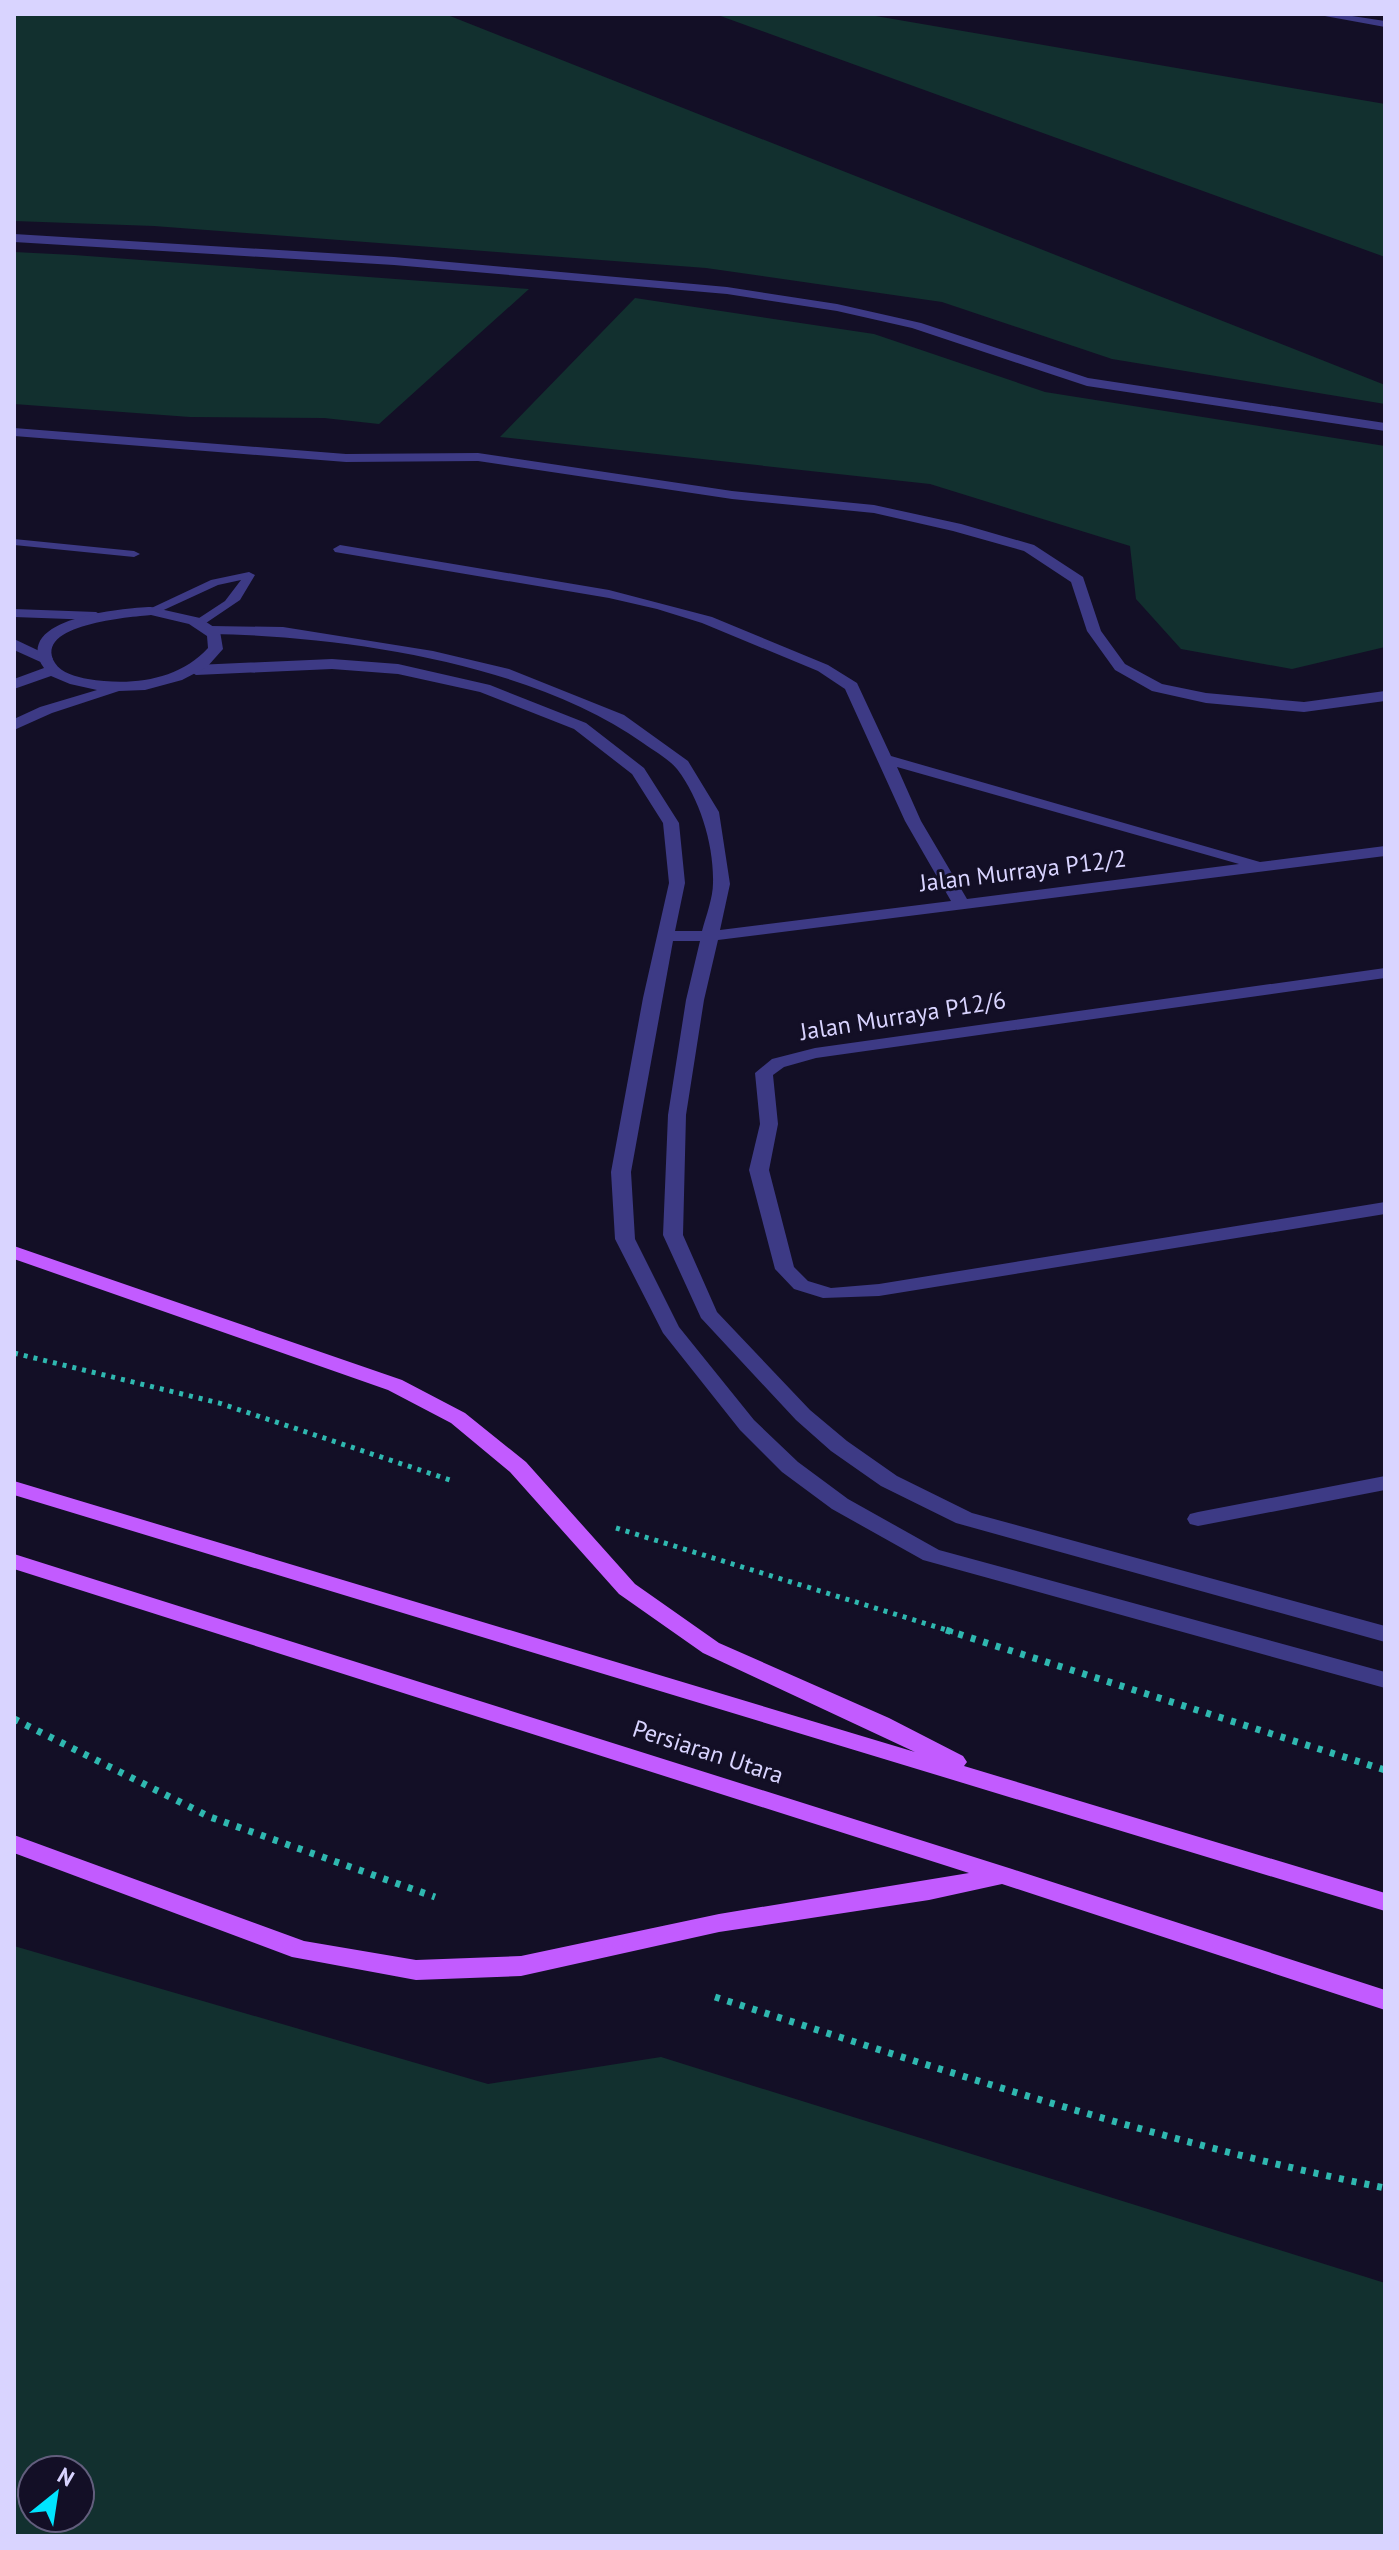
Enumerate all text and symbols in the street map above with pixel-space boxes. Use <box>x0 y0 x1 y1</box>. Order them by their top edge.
street label: Jalan Murraya P12/2 <box>917 842 1128 899</box>
street label: Jalan Murraya P12/6 <box>797 984 1008 1047</box>
street label: Persiaran Utara <box>629 1713 787 1790</box>
north arrow <box>16 2454 96 2534</box>
text: N <box>53 2461 79 2492</box>

